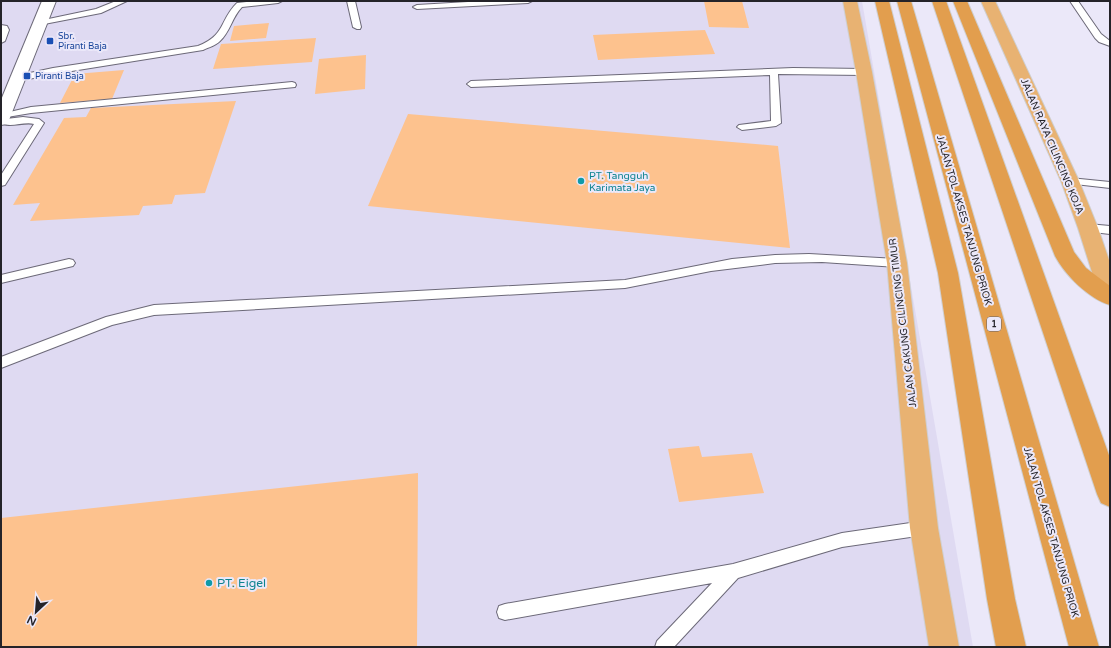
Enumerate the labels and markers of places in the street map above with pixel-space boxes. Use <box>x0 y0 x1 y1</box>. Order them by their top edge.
place label: Sbr. Piranti Baja <box>58 31 107 52</box>
marker: Sbr. Piranti Baja <box>45 36 55 46</box>
marker: Piranti Baja <box>22 71 32 81</box>
place label: Piranti Baja <box>35 71 84 82</box>
place label: PT. Tangguh Karimata Jaya <box>589 170 655 194</box>
marker: PT. Tangguh Karimata Jaya <box>576 176 586 186</box>
place label: PT. Eigel <box>217 576 266 590</box>
marker: PT. Eigel <box>204 578 214 588</box>

